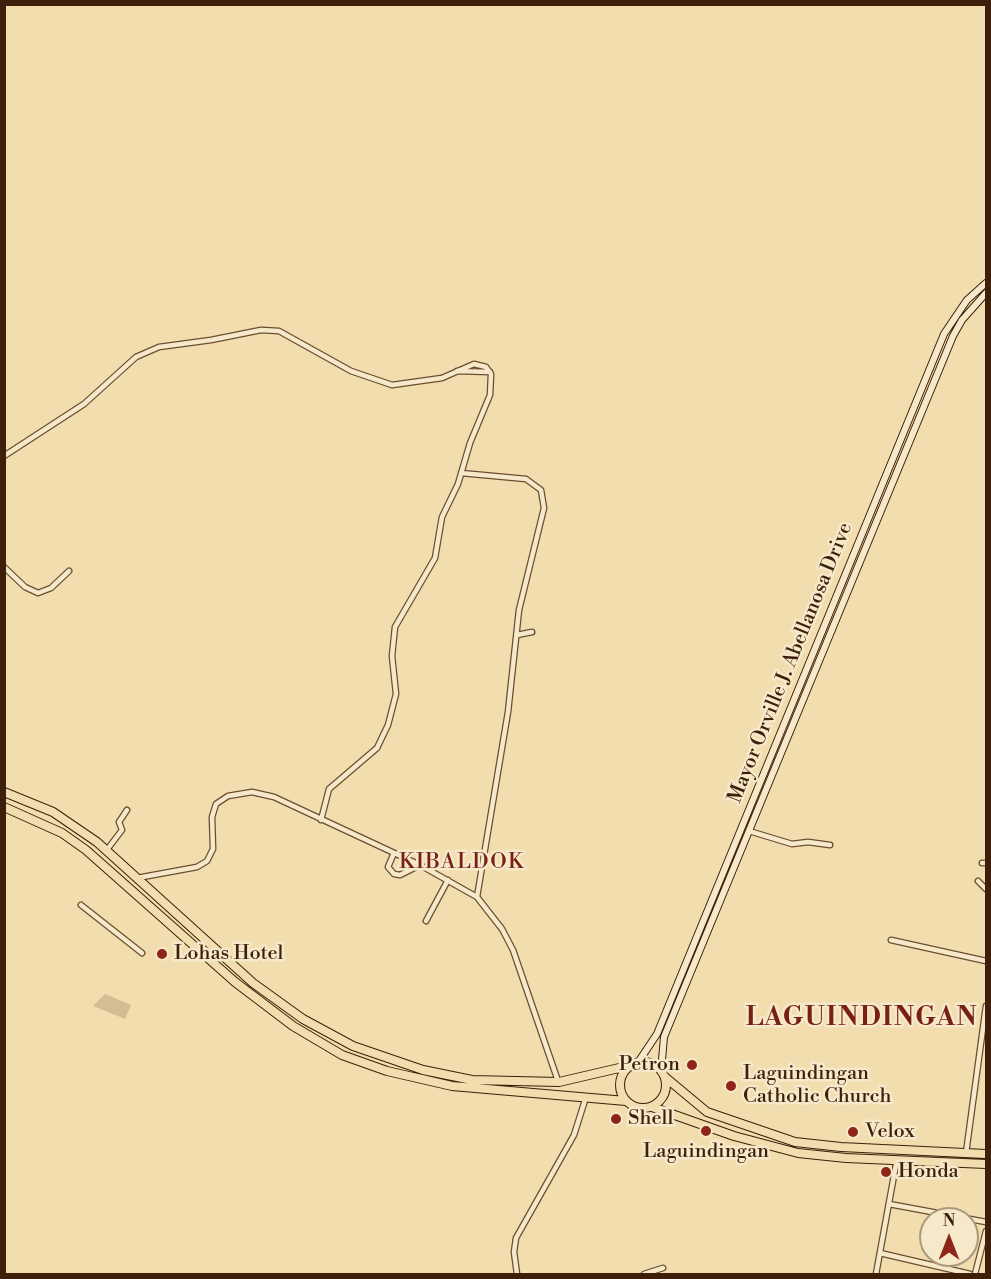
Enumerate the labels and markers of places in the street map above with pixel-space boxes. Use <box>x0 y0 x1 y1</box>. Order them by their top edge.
place label: Lohas Hotel <box>174 942 283 966</box>
marker: Lohas Hotel <box>155 947 169 961</box>
place label: Petron <box>619 1053 680 1077</box>
marker: Petron <box>685 1058 699 1072</box>
place label: Laguindingan Catholic Church <box>743 1062 891 1109</box>
marker: Laguindingan Catholic Church <box>724 1079 738 1093</box>
place label: Shell <box>628 1107 673 1131</box>
marker: Shell <box>609 1112 623 1126</box>
place label: Velox <box>865 1120 915 1144</box>
marker: Laguindingan <box>699 1124 713 1138</box>
marker: Velox <box>846 1125 860 1139</box>
place label: Laguindingan <box>643 1140 769 1164</box>
place label: Honda <box>898 1160 959 1184</box>
marker: Honda <box>879 1165 893 1179</box>

